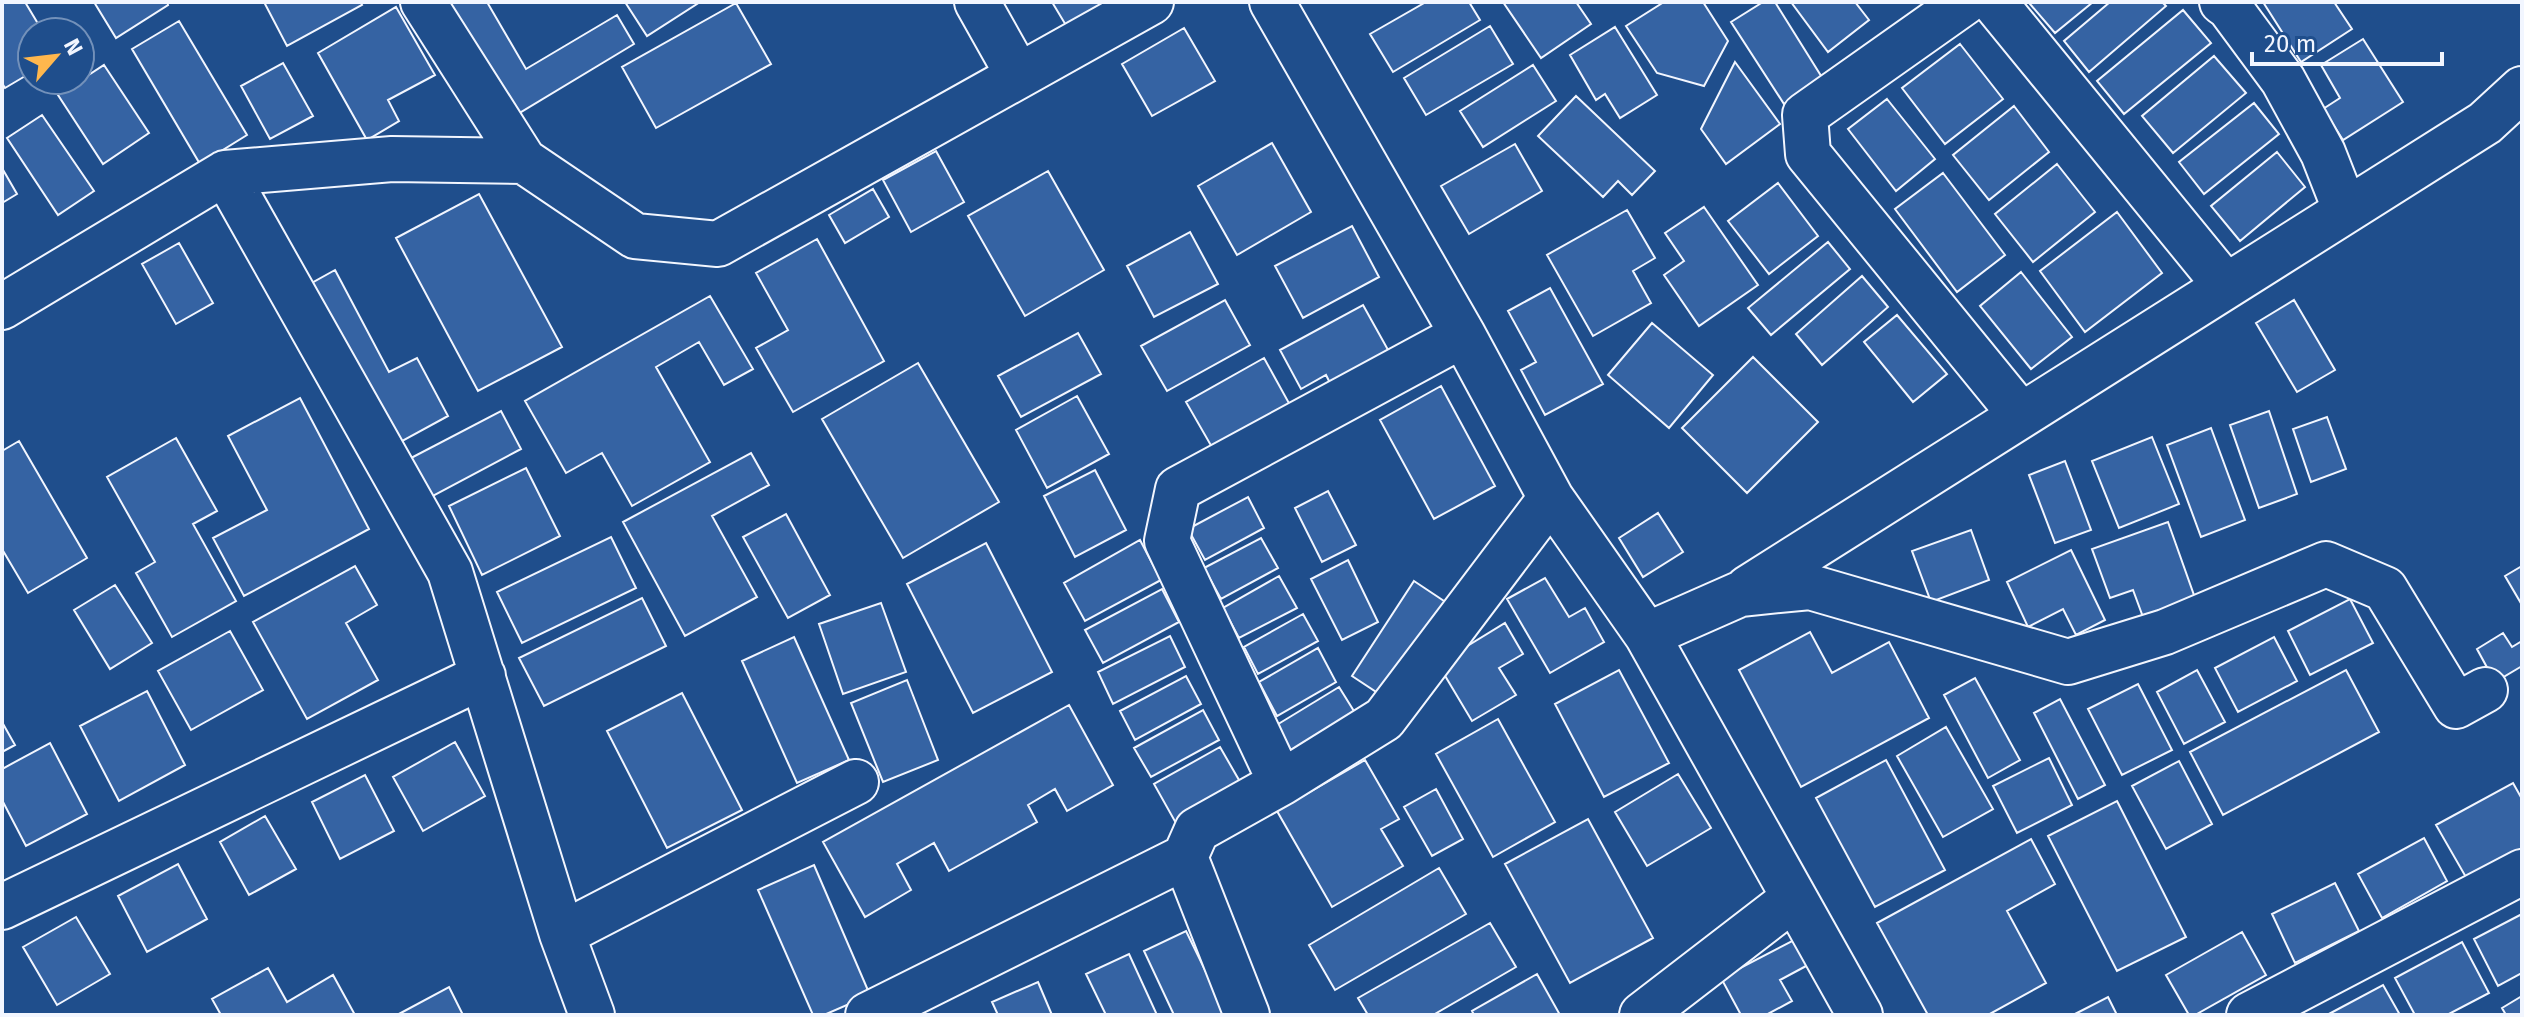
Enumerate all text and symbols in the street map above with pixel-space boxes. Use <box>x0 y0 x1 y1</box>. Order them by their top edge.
north arrow <box>16 16 96 96</box>
scale bar <box>2252 16 2442 66</box>
text: 20 m <box>2264 30 2316 58</box>
text: N <box>58 34 89 60</box>

